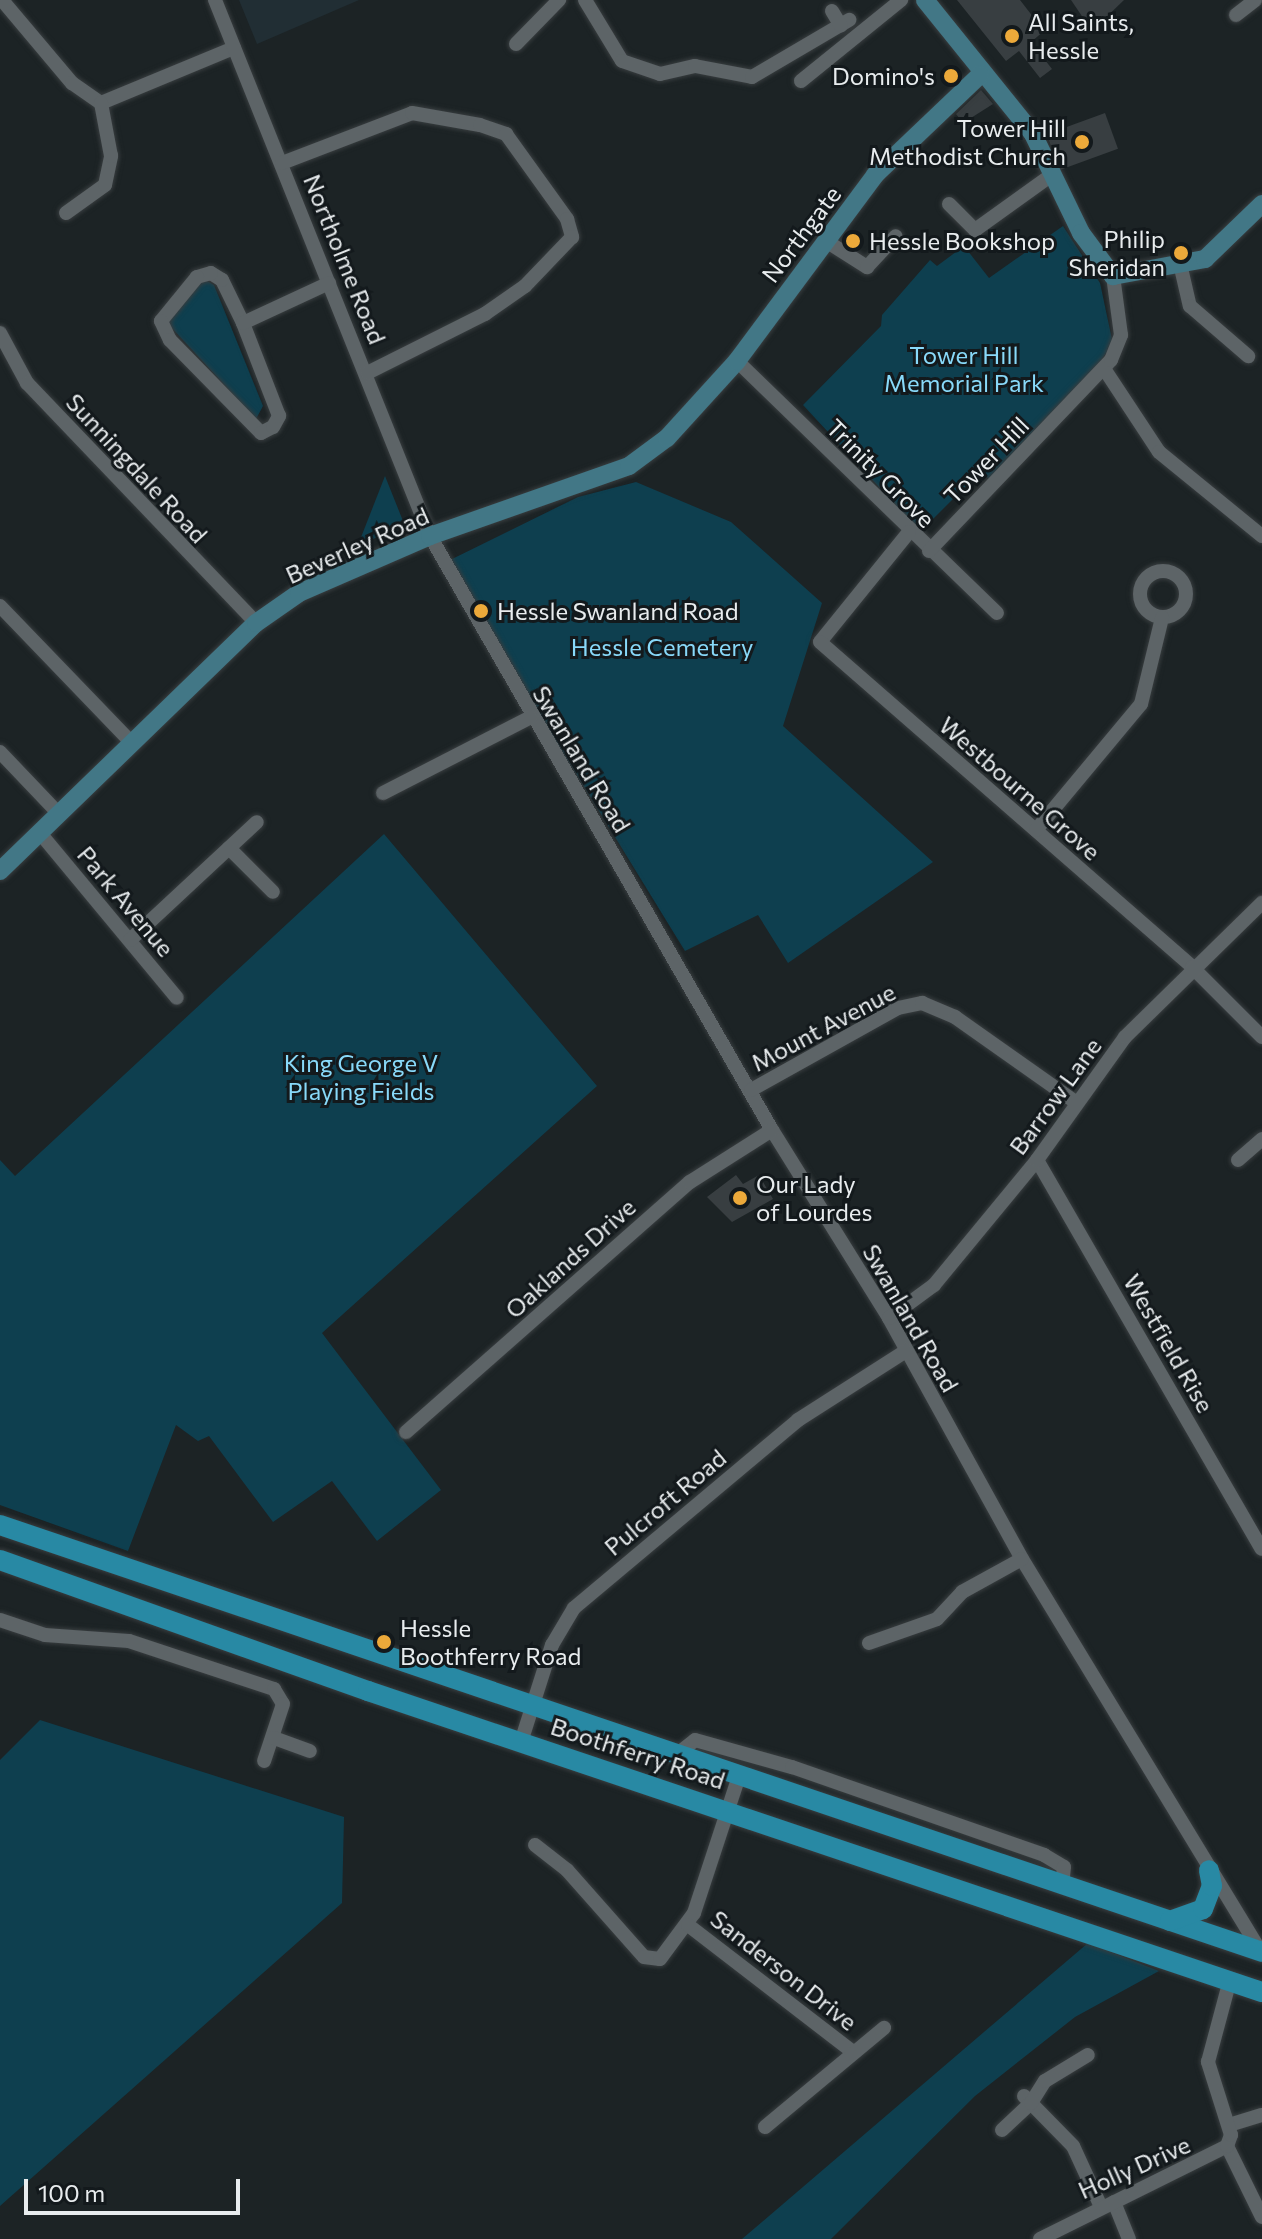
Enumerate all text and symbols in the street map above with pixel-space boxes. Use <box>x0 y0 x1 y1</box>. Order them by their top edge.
place label: All Saints, Hessle <box>1028 8 1134 64</box>
marker: All Saints, Hessle <box>1003 27 1021 45</box>
place label: Domino's <box>832 62 935 90</box>
marker: Domino's <box>942 67 960 85</box>
place label: Tower Hill Methodist Church <box>869 114 1066 170</box>
marker: Tower Hill Methodist Church <box>1073 133 1091 151</box>
street label: Northolme Road <box>298 170 392 348</box>
street label: Northgate <box>755 180 847 288</box>
place label: Philip Sheridan <box>1069 225 1165 281</box>
place label: Hessle Bookshop <box>869 227 1055 255</box>
marker: Hessle Bookshop <box>844 232 862 250</box>
marker: Philip Sheridan <box>1172 244 1190 262</box>
park label: Tower Hill Memorial Park <box>884 341 1044 397</box>
street label: Sunningdale Road <box>60 387 214 549</box>
street label: Tower Hill <box>938 411 1034 509</box>
street label: Trinity Grove <box>821 413 941 533</box>
street label: Beverley Road <box>281 501 433 589</box>
place label: Hessle Swanland Road <box>497 597 739 625</box>
marker: Hessle Swanland Road <box>472 602 490 620</box>
park label: Hessle Cemetery <box>571 633 753 661</box>
street label: Swanland Road <box>527 681 637 837</box>
street label: Westbourne Grove <box>934 710 1106 866</box>
street label: Park Avenue <box>72 840 180 962</box>
street label: Mount Avenue <box>746 977 900 1077</box>
street label: Barrow Lane <box>1003 1032 1107 1160</box>
park label: King George V Playing Fields <box>284 1049 438 1105</box>
place label: Our Lady of Lourdes <box>756 1170 872 1226</box>
marker: Our Lady of Lourdes <box>731 1189 749 1207</box>
street label: Oaklands Drive <box>499 1192 641 1324</box>
street label: Swanland Road <box>857 1239 965 1397</box>
street label: Westfield Rise <box>1118 1269 1220 1417</box>
street label: Pulcroft Road <box>598 1443 732 1561</box>
place label: Hessle Boothferry Road <box>400 1614 581 1670</box>
marker: Hessle Boothferry Road <box>375 1633 393 1651</box>
street label: Boothferry Road <box>547 1711 729 1795</box>
street label: Sanderson Drive <box>705 1904 863 2036</box>
street label: Holly Drive <box>1074 2130 1194 2204</box>
scale bar <box>28 2163 244 2213</box>
text: 100 m <box>38 2178 105 2207</box>

